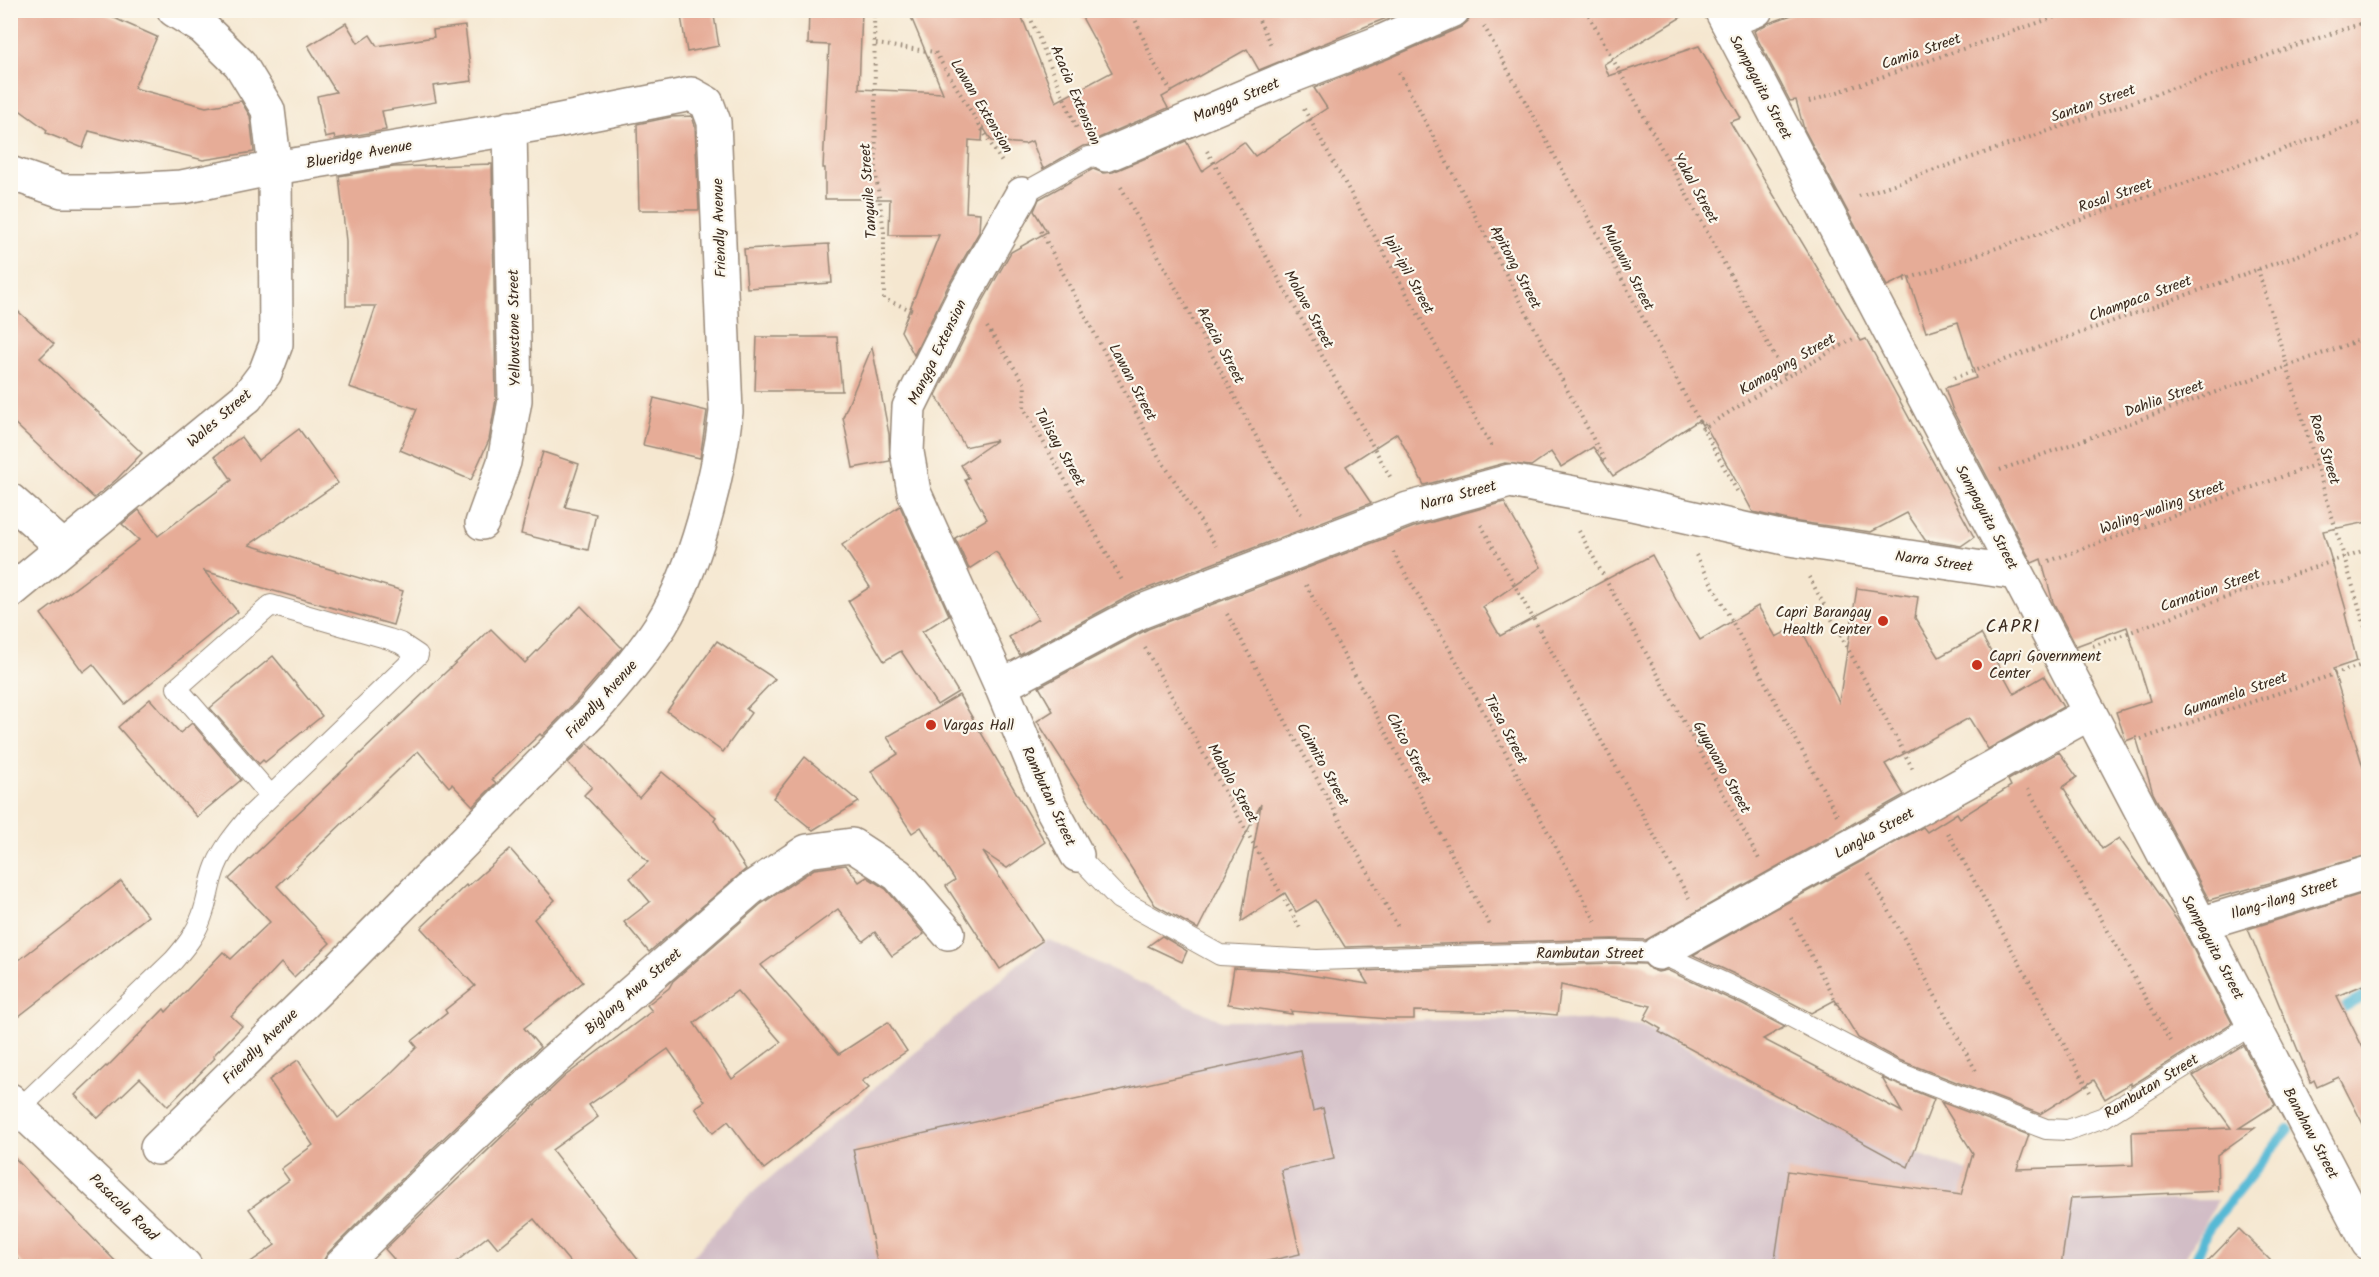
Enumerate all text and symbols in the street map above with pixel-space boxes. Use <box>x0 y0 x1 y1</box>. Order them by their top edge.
street label: Camia Street <box>1878 27 1964 77</box>
street label: Sampaguita Street <box>1722 31 1798 144</box>
street label: Acacia Extension <box>1043 42 1107 149</box>
street label: Lawan Extension <box>943 55 1019 158</box>
street label: Mangga Street <box>1189 72 1284 130</box>
street label: Santan Street <box>2048 78 2139 130</box>
street label: Blueridge Avenue <box>304 134 414 176</box>
street label: Tanguile Street <box>854 142 884 239</box>
street label: Yakal Street <box>1666 149 1724 228</box>
street label: Rosal Street <box>2075 172 2156 220</box>
street label: Friendly Avenue <box>706 178 734 278</box>
street label: Mulawin Street <box>1594 220 1660 315</box>
street label: Apitong Street <box>1483 221 1547 314</box>
street label: Ipil-ipil Street <box>1376 230 1440 319</box>
street label: Molave Street <box>1277 266 1340 353</box>
street label: Yellowstone Street <box>502 269 528 387</box>
street label: Champaca Street <box>2086 269 2195 329</box>
street label: Mangga Extension <box>902 296 974 409</box>
street label: Acacia Street <box>1190 303 1251 388</box>
street label: Kamagong Street <box>1735 327 1840 402</box>
street label: Lawan Street <box>1102 340 1163 426</box>
street label: Dahlia Street <box>2121 373 2208 424</box>
street label: Wales Street <box>182 383 258 454</box>
street label: Talisay Street <box>1027 404 1091 491</box>
street label: Rose Street <box>2302 411 2346 488</box>
street label: Sampaguita Street <box>1948 461 2024 574</box>
street label: Narra Street <box>1417 474 1499 518</box>
street label: Waling-waling Street <box>2096 474 2228 542</box>
street label: Narra Street <box>1893 545 1974 579</box>
street label: Carnation Street <box>2157 563 2264 619</box>
place label: Capri Barangay Health Center <box>1775 601 1872 642</box>
district label: CAPRI <box>1985 613 2041 642</box>
marker: Capri Barangay Health Center <box>1876 614 1890 628</box>
place label: Capri Government Center <box>1989 645 2101 686</box>
street label: Friendly Avenue <box>560 654 644 745</box>
marker: Capri Government Center <box>1970 658 1984 672</box>
street label: Gumamela Street <box>2180 666 2291 724</box>
street label: Tiesa Street <box>1477 690 1534 769</box>
street label: Chico Street <box>1379 708 1437 789</box>
place label: Vargas Hall <box>943 714 1014 738</box>
street label: Guyavano Street <box>1686 717 1757 818</box>
marker: Vargas Hall <box>924 718 938 732</box>
street label: Caimito Street <box>1289 719 1355 811</box>
street label: Mabolo Street <box>1200 739 1264 828</box>
street label: Rambutan Street <box>1014 743 1082 850</box>
street label: Langka Street <box>1830 802 1919 866</box>
street label: Ilang-ilang Street <box>2228 871 2341 927</box>
street label: Sampaguita Street <box>2174 891 2250 1004</box>
street label: Biglang Awa Street <box>580 942 688 1041</box>
street label: Rambutan Street <box>1536 942 1644 966</box>
street label: Friendly Avenue <box>217 1003 305 1090</box>
street label: Rambutan Street <box>2099 1048 2204 1126</box>
street label: Banahaw Street <box>2276 1083 2344 1184</box>
street label: Pasacola Road <box>83 1168 164 1248</box>

